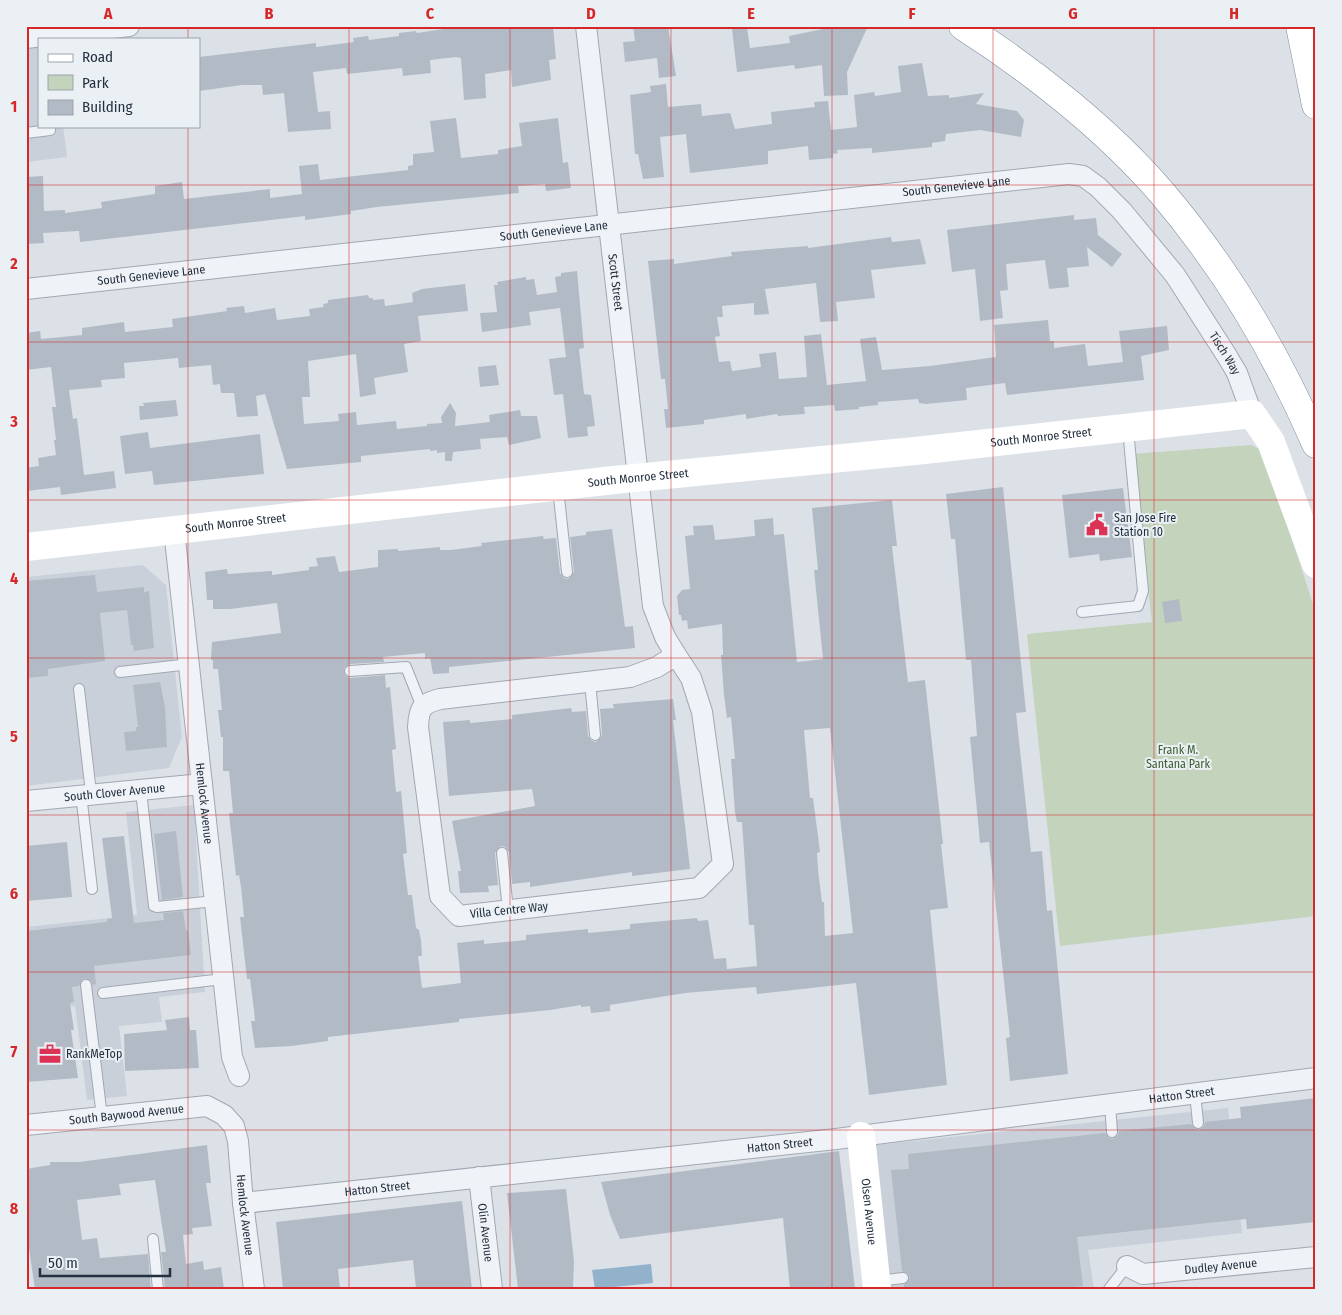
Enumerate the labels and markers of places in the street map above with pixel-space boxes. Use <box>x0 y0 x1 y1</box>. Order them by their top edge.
place label: San Jose Fire Station 10 <box>1114 511 1176 539</box>
public building icon: San Jose Fire Station 10 <box>1084 512 1110 538</box>
office icon: RankMeTop <box>37 1041 63 1067</box>
place label: RankMeTop <box>66 1047 122 1061</box>

